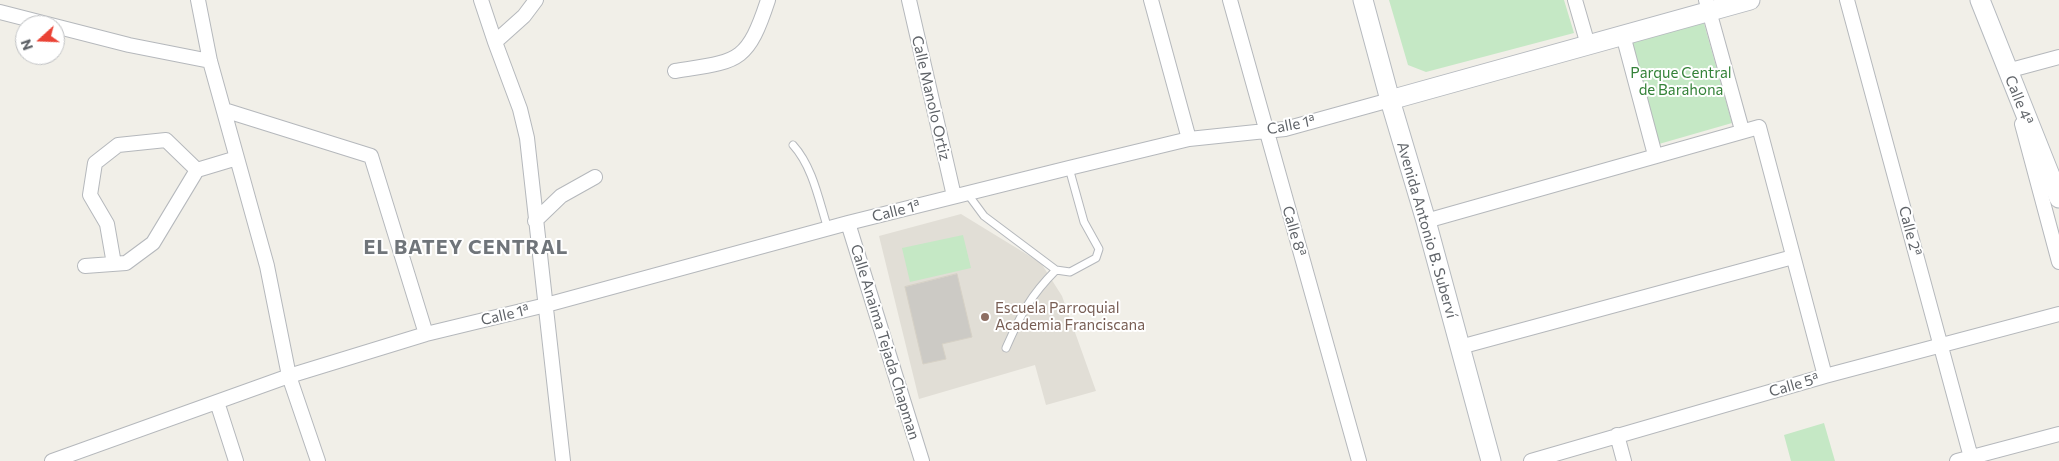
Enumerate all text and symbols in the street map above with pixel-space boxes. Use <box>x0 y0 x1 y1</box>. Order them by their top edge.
north arrow <box>15 15 65 65</box>
street label: Calle Manolo Ortiz <box>908 34 954 162</box>
text: N <box>17 37 36 53</box>
park label: Parque Central de Barahona <box>1630 64 1732 99</box>
street label: Calle 4ª <box>2001 73 2037 127</box>
street label: Calle 1ª <box>1265 112 1317 138</box>
street label: Avenida Antonio B. Suberví <box>1393 140 1461 320</box>
street label: Calle 1ª <box>870 196 922 226</box>
street label: Calle 8ª <box>1278 204 1310 258</box>
street label: Calle 2ª <box>1895 204 1925 258</box>
district label: EL BATEY CENTRAL <box>362 235 570 259</box>
street label: Calle Anaima Tejada Chapman <box>847 242 923 442</box>
place label: Escuela Parroquial Academia Franciscana <box>995 299 1145 334</box>
street label: Calle 1ª <box>479 301 531 329</box>
marker: Escuela Parroquial Academia Franciscana <box>979 311 991 323</box>
street label: Calle 5ª <box>1767 369 1821 401</box>

